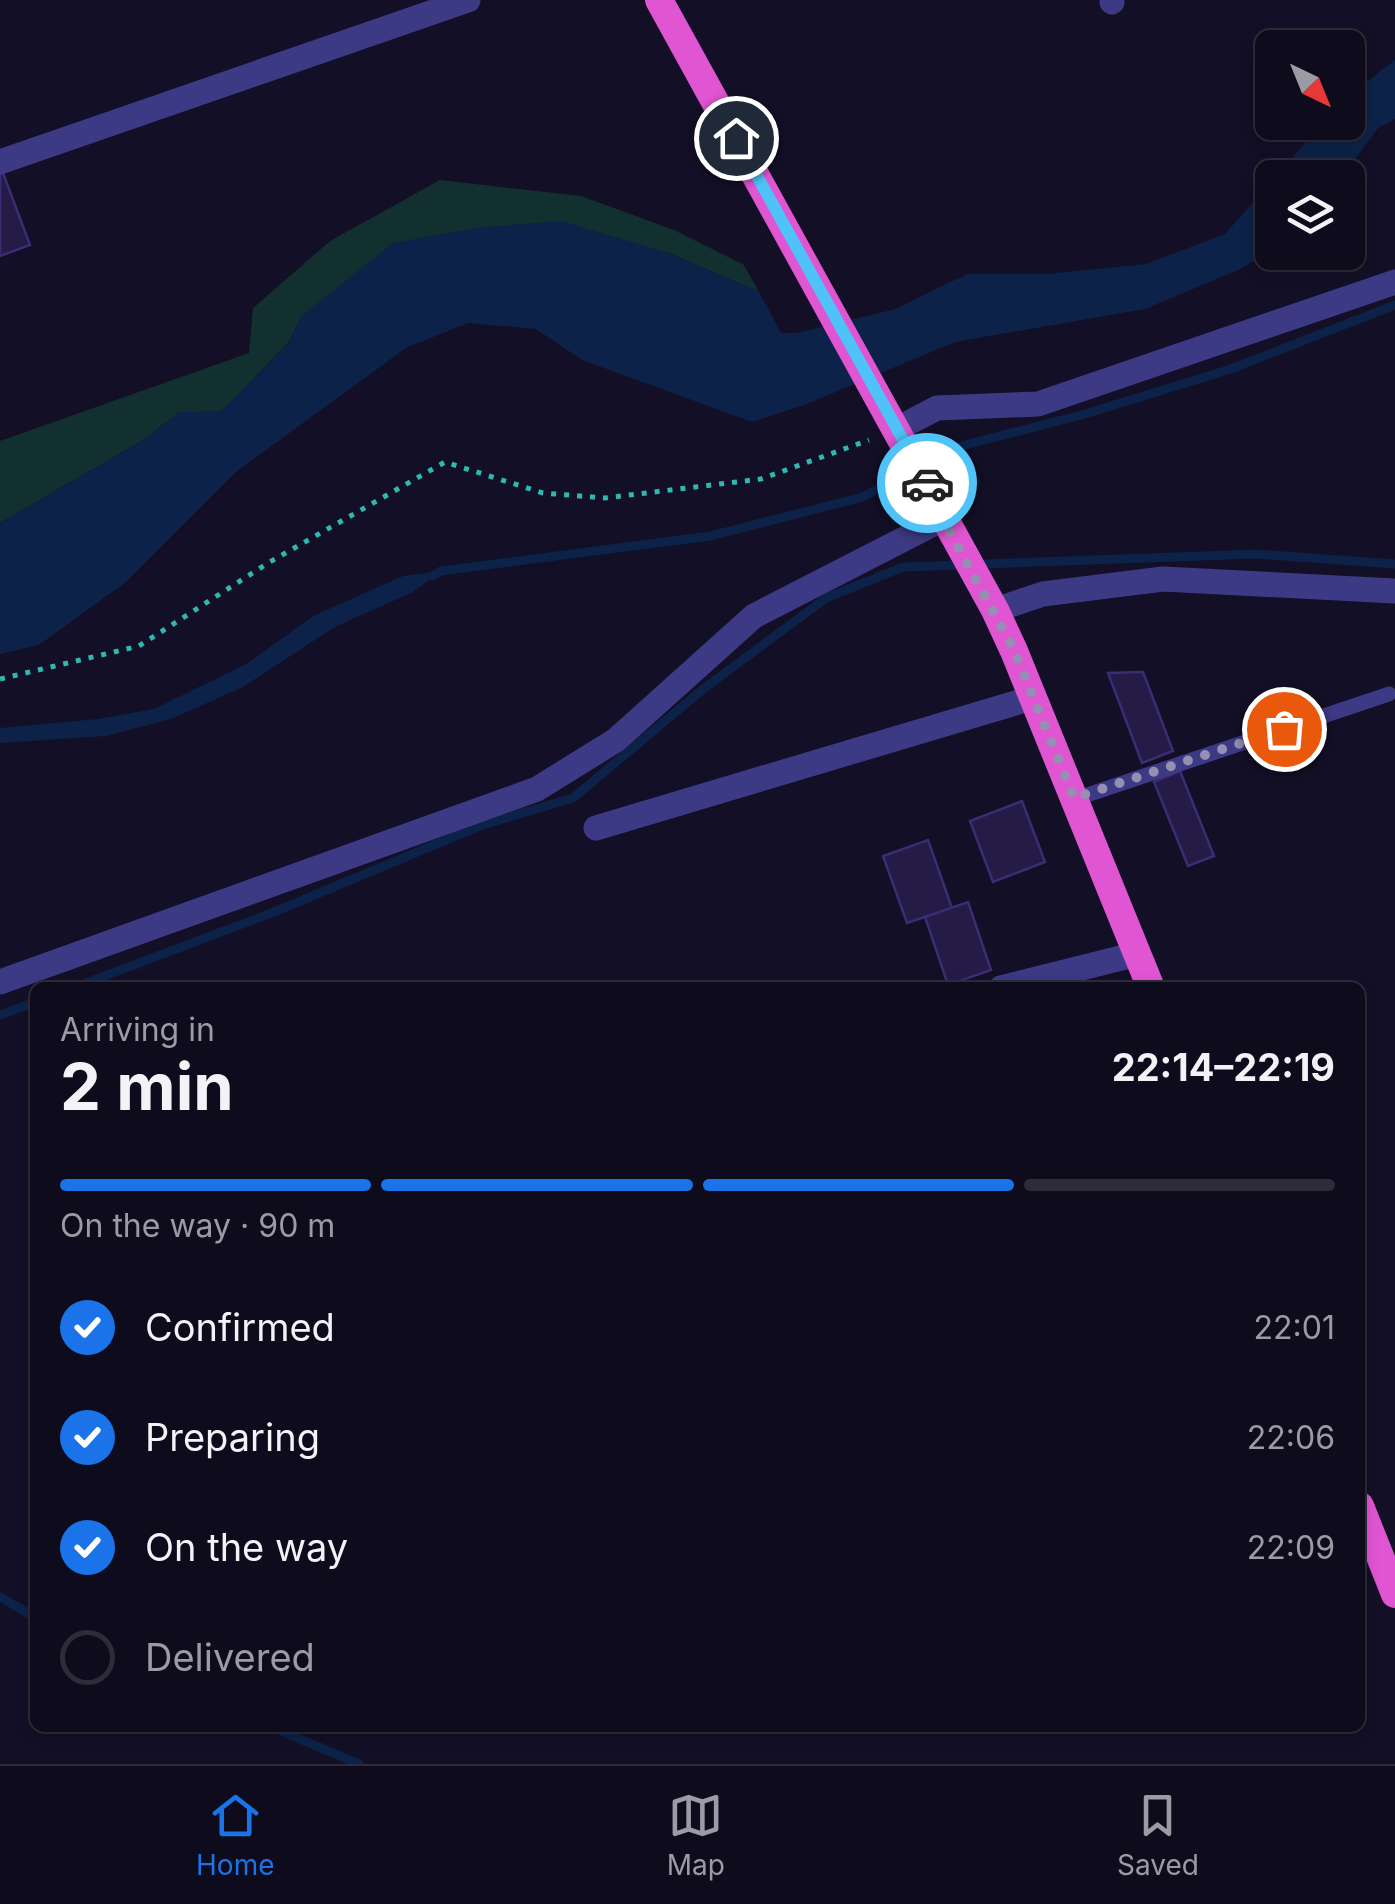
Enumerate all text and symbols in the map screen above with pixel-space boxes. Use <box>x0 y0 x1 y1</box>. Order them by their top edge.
north arrow <box>1255 30 1365 140</box>
map controls <box>1255 30 1365 270</box>
pin <box>694 96 779 181</box>
icon: home <box>709 111 764 166</box>
button: layers <box>1255 160 1365 270</box>
courier <box>877 433 977 533</box>
icon: car <box>900 456 955 511</box>
pin <box>1242 687 1327 772</box>
icon: bag <box>1257 702 1312 757</box>
text: Arriving in <box>60 1010 215 1049</box>
text: 22:14–22:19 <box>1112 1044 1335 1090</box>
text: 2 min <box>60 1047 234 1126</box>
text: On the way · 90 m <box>60 1206 335 1245</box>
icon: check <box>60 1300 115 1355</box>
text: Confirmed <box>145 1304 335 1350</box>
text: 22:01 <box>1254 1308 1335 1347</box>
icon: check <box>60 1410 115 1465</box>
text: Preparing <box>145 1414 320 1460</box>
text: 22:06 <box>1247 1418 1335 1457</box>
icon: check <box>60 1520 115 1575</box>
text: On the way <box>145 1524 348 1570</box>
text: 22:09 <box>1247 1528 1335 1567</box>
text: Delivered <box>145 1634 315 1680</box>
tab: Home <box>196 1788 275 1882</box>
tab: Map <box>667 1788 725 1882</box>
tab: Saved <box>1117 1788 1199 1882</box>

